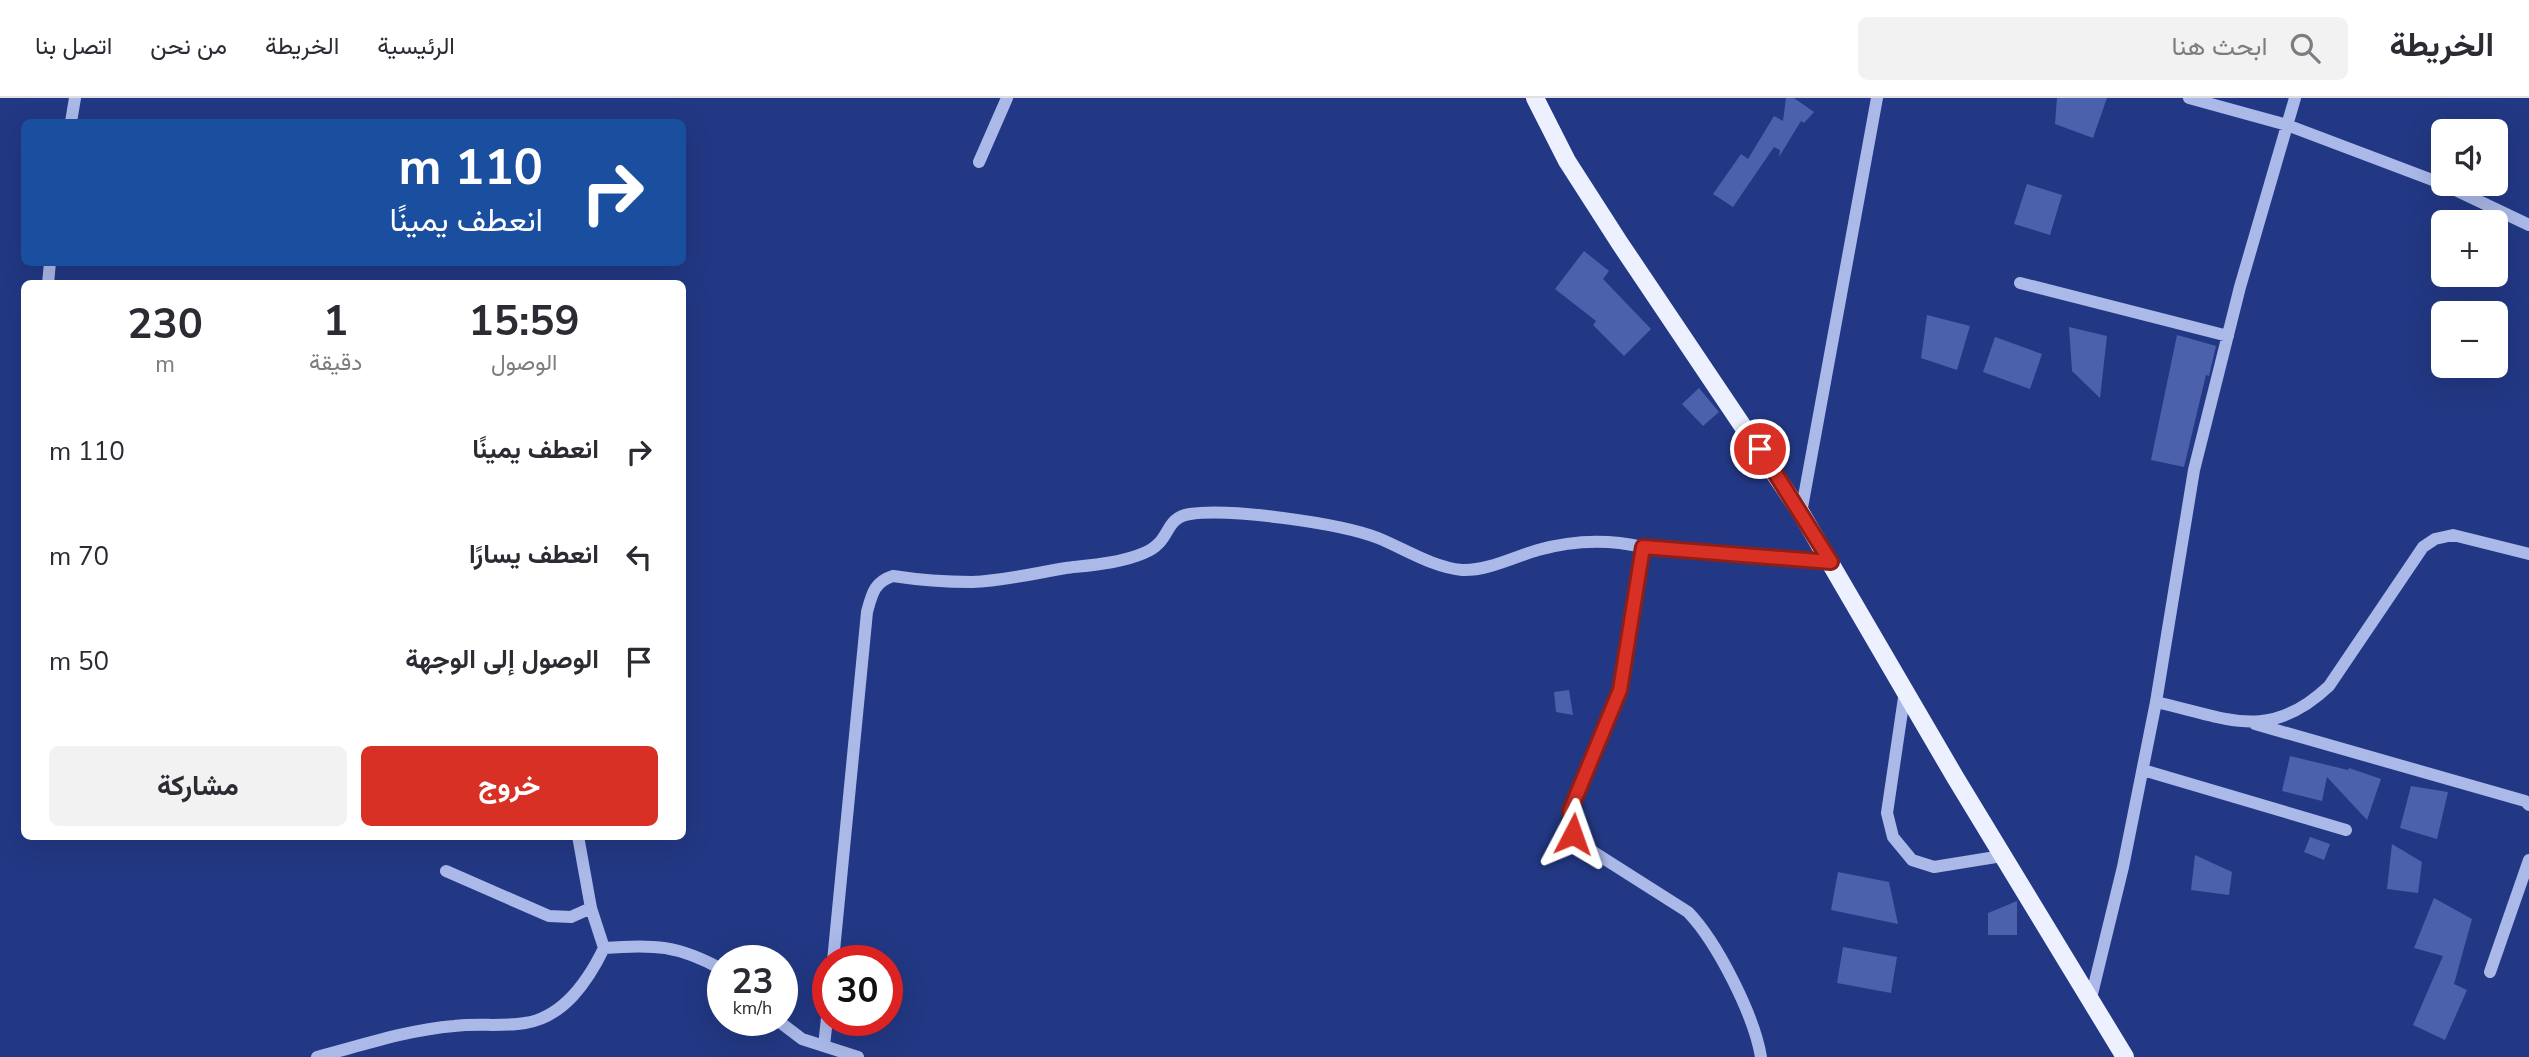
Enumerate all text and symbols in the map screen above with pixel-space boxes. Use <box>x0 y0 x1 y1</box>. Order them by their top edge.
search box <box>1858 17 2348 80</box>
text: الخريطة <box>2390 23 2494 68</box>
text: ابحث هنا <box>2172 29 2268 64</box>
icon: search <box>2286 29 2324 67</box>
text: اتصل بنا <box>35 30 112 62</box>
text: من نحن <box>150 30 227 62</box>
text: الخريطة <box>265 30 339 62</box>
text: الرئيسية <box>377 30 455 62</box>
map controls <box>2431 119 2508 378</box>
button: sound <box>2431 119 2508 196</box>
text: 110 m <box>399 134 543 201</box>
icon: right <box>567 147 658 238</box>
text: انعطف يمينًا <box>390 199 543 242</box>
button: + <box>2431 210 2508 287</box>
text: 1 <box>323 293 348 350</box>
text: 15:59 <box>469 293 580 350</box>
text: 230 <box>127 296 203 353</box>
button: − <box>2431 301 2508 378</box>
text: دقيقة <box>309 347 362 378</box>
text: الوصول <box>491 347 557 378</box>
text: m <box>155 349 175 380</box>
pin <box>1730 419 1790 479</box>
icon: arrive <box>1741 430 1779 468</box>
text: انعطف يمينًا <box>472 432 599 467</box>
icon: right <box>620 433 658 471</box>
text: 110 m <box>49 434 125 469</box>
text: انعطف يسارًا <box>469 537 599 572</box>
icon: left <box>620 538 658 576</box>
text: 70 m <box>49 539 109 574</box>
text: الوصول إلى الوجهة <box>405 642 599 677</box>
icon: arrive <box>620 643 658 681</box>
text: 50 m <box>49 644 109 679</box>
button: مشاركة <box>49 746 347 826</box>
button: خروج <box>361 746 658 826</box>
position arrow <box>1536 797 1610 871</box>
speed limit sign: 30 <box>812 945 903 1036</box>
text: 23 <box>731 958 774 1005</box>
text: km/h <box>733 996 772 1020</box>

